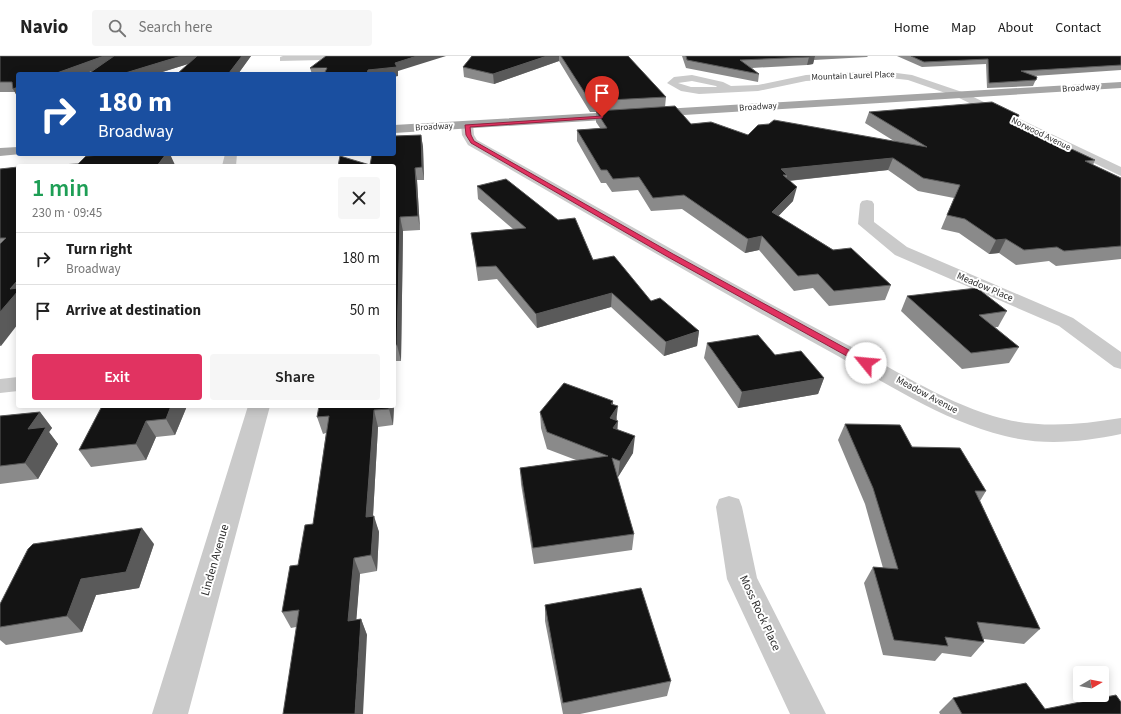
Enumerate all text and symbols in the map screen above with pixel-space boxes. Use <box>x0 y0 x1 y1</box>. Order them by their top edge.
search box <box>92 10 372 46</box>
text: Navio <box>20 14 68 41</box>
icon: search <box>106 17 128 39</box>
text: Search here <box>138 17 212 38</box>
text: Home <box>894 18 929 38</box>
text: Map <box>951 18 976 38</box>
text: About <box>998 18 1033 38</box>
text: Contact <box>1055 18 1101 38</box>
street label: Mountain Laurel Place <box>811 68 895 84</box>
pin <box>585 76 619 117</box>
street label: Broadway <box>1062 80 1101 96</box>
text: 180 m <box>98 82 172 122</box>
icon: arrive <box>591 82 613 104</box>
icon: right <box>32 88 84 140</box>
street label: Broadway <box>739 99 778 115</box>
street label: Norwood Avenue <box>1009 114 1073 154</box>
text: Broadway <box>98 119 173 144</box>
street label: Broadway <box>415 119 454 134</box>
text: 1 min <box>32 171 89 206</box>
button: close <box>338 177 380 219</box>
text: 230 m · 09:45 <box>32 204 102 222</box>
text: Turn right <box>66 239 132 260</box>
icon: right <box>32 248 54 270</box>
text: 180 m <box>342 248 380 269</box>
text: Broadway <box>66 260 121 278</box>
street label: Meadow Place <box>955 269 1015 305</box>
icon: arrive <box>32 300 54 322</box>
text: Arrive at destination <box>66 300 201 321</box>
text: 50 m <box>350 300 380 321</box>
position arrow <box>845 342 887 384</box>
button: Exit <box>32 354 202 400</box>
button: Share <box>210 354 380 400</box>
street label: Meadow Avenue <box>894 373 960 417</box>
street label: Linden Avenue <box>197 522 233 598</box>
street label: Moss Rock Place <box>735 572 785 654</box>
north arrow <box>1073 666 1109 702</box>
map controls <box>1073 666 1109 702</box>

